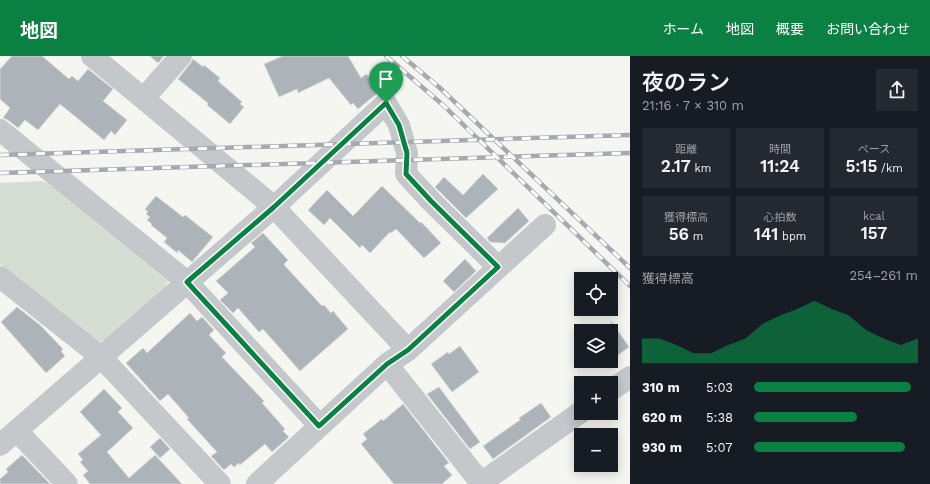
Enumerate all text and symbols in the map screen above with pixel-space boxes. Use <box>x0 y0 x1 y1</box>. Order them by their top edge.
text: 地図 <box>20 19 58 42</box>
text: ホーム <box>662 21 704 37</box>
text: 地図 <box>726 21 754 37</box>
text: 概要 <box>776 21 804 37</box>
text: お問い合わせ <box>826 21 910 37</box>
pin <box>369 62 403 103</box>
icon: arrive <box>375 68 397 90</box>
button: share <box>876 69 918 111</box>
text: 夜のラン <box>642 70 730 95</box>
text: 21:16 · 7 × 310 m <box>642 98 744 113</box>
text: 距離 <box>675 143 697 156</box>
text: 時間 <box>769 143 791 156</box>
text: ペース <box>858 143 890 156</box>
text: 2.17 <box>661 156 691 176</box>
text: 11:24 <box>760 156 800 176</box>
text: 5:15 <box>845 156 877 176</box>
text: km <box>691 162 711 175</box>
text: /km <box>877 162 903 175</box>
text: kcal <box>863 210 885 223</box>
text: 獲得標高 <box>664 211 708 224</box>
text: 心拍数 <box>764 211 797 224</box>
text: 157 <box>861 223 887 243</box>
text: 56 <box>669 224 689 244</box>
text: 141 <box>754 224 778 244</box>
text: m <box>689 230 703 243</box>
text: bpm <box>778 230 806 243</box>
text: 254–261 m <box>849 268 918 283</box>
text: 獲得標高 <box>642 271 694 286</box>
map controls <box>574 272 618 472</box>
button: locate <box>574 272 618 316</box>
button: layers <box>574 324 618 368</box>
button: + <box>574 376 618 420</box>
text: 310 m <box>642 380 680 395</box>
text: 5:03 <box>706 380 733 395</box>
text: 620 m <box>642 410 682 425</box>
text: 5:38 <box>706 410 733 425</box>
button: − <box>574 428 618 472</box>
text: 930 m <box>642 440 682 455</box>
text: 5:07 <box>706 440 733 455</box>

